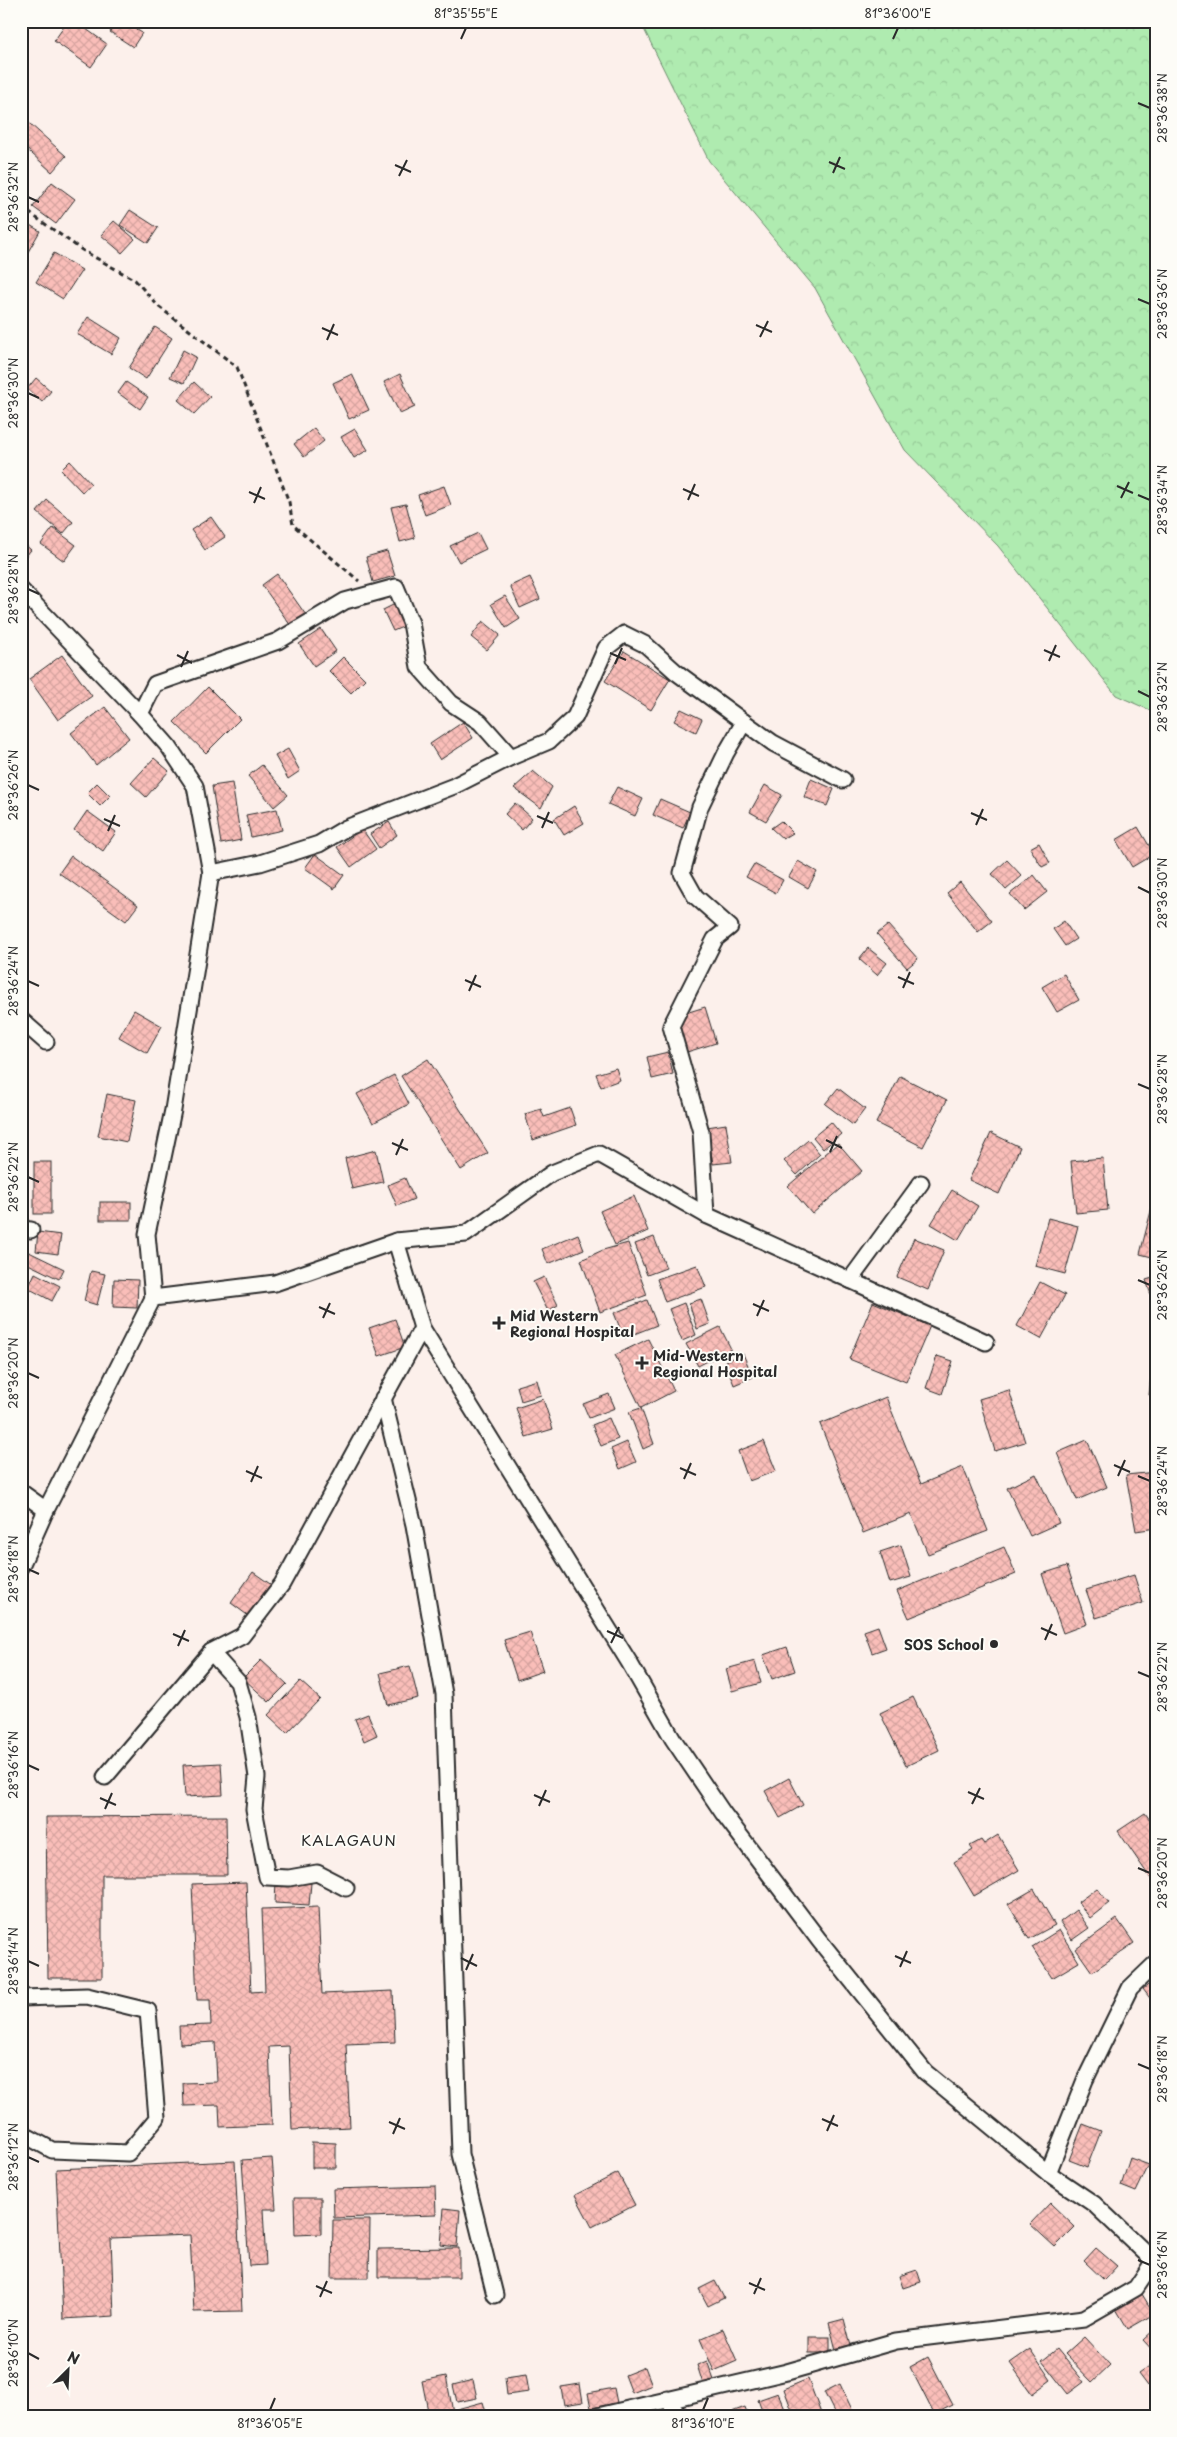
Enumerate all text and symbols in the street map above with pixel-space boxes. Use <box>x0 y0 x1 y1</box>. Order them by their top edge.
text: 81°35'55"E <box>434 4 498 22</box>
text: 81°36'00"E <box>865 4 931 22</box>
text: 28°36'38"N <box>1153 73 1171 143</box>
text: 28°36'32"N <box>4 162 22 232</box>
text: 28°36'36"N <box>1153 269 1171 339</box>
text: 28°36'30"N <box>4 358 22 429</box>
text: 28°36'34"N <box>1153 465 1171 535</box>
text: 28°36'28"N <box>4 554 22 624</box>
text: 28°36'32"N <box>1153 662 1171 732</box>
text: 28°36'26"N <box>4 750 22 820</box>
text: 28°36'30"N <box>1153 858 1171 929</box>
text: 28°36'24"N <box>4 946 22 1016</box>
text: 28°36'28"N <box>1153 1054 1171 1124</box>
text: 28°36'22"N <box>4 1142 22 1212</box>
text: 28°36'26"N <box>1153 1250 1171 1320</box>
place label: Mid Western Regional Hospital <box>510 1305 634 1342</box>
marker: Mid Western Regional Hospital <box>492 1316 506 1330</box>
text: 28°36'20"N <box>4 1337 22 1409</box>
place label: Mid-Western Regional Hospital <box>653 1345 777 1382</box>
marker: Mid-Western Regional Hospital <box>635 1356 649 1370</box>
text: 28°36'24"N <box>1153 1446 1171 1516</box>
text: 28°36'18"N <box>4 1535 22 1603</box>
place label: SOS School <box>904 1634 984 1655</box>
marker: SOS School <box>988 1638 1000 1650</box>
text: 28°36'22"N <box>1153 1642 1171 1712</box>
text: 28°36'16"N <box>4 1731 22 1799</box>
district label: KALAGAUN <box>301 1828 397 1851</box>
text: 28°36'20"N <box>1153 1837 1171 1909</box>
text: 28°36'14"N <box>4 1927 22 1995</box>
text: 28°36'18"N <box>1153 2035 1171 2103</box>
text: 28°36'12"N <box>4 2123 22 2191</box>
text: 28°36'16"N <box>1153 2231 1171 2299</box>
text: 28°36'10"N <box>4 2319 22 2387</box>
north arrow <box>42 2344 92 2394</box>
text: N <box>64 2346 83 2370</box>
text: 81°36'05"E <box>237 2414 303 2432</box>
text: 81°36'10"E <box>671 2414 735 2432</box>

